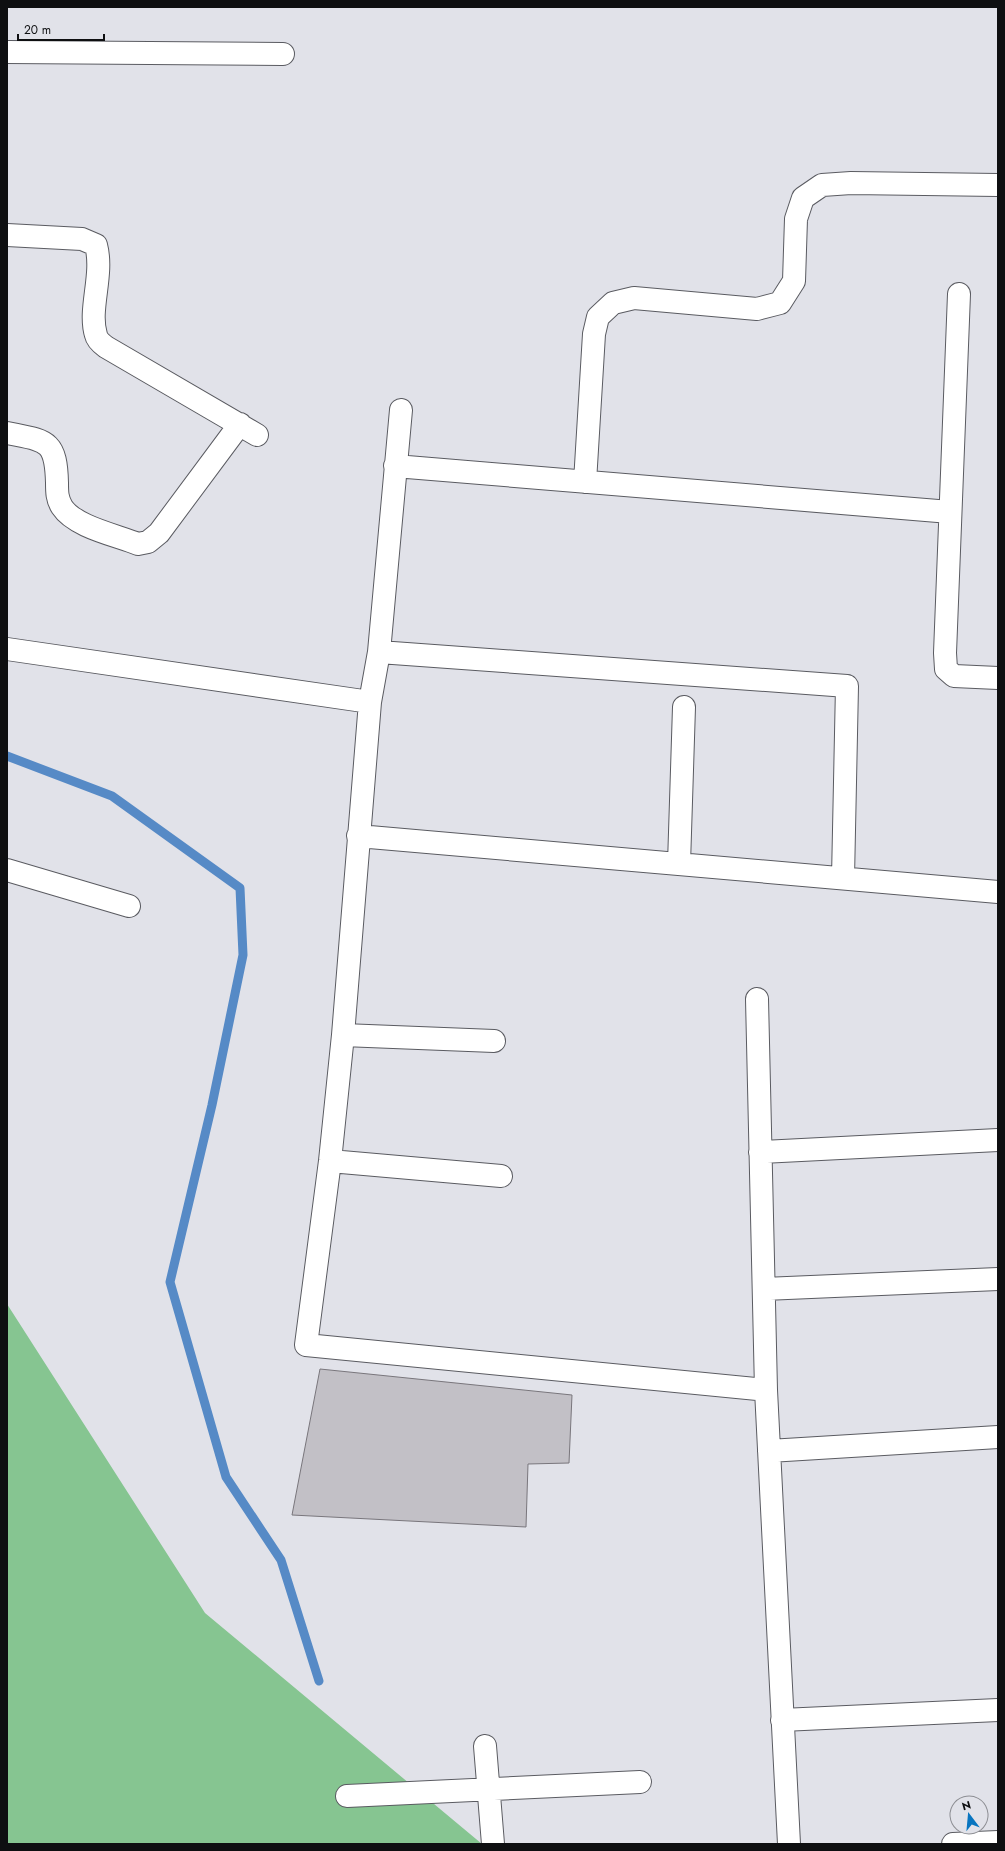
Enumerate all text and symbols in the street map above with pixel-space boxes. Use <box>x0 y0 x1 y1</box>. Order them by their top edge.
scale bar <box>18 16 104 42</box>
text: 20 m <box>24 21 51 39</box>
north arrow <box>949 1795 989 1835</box>
text: N <box>960 1796 973 1814</box>

